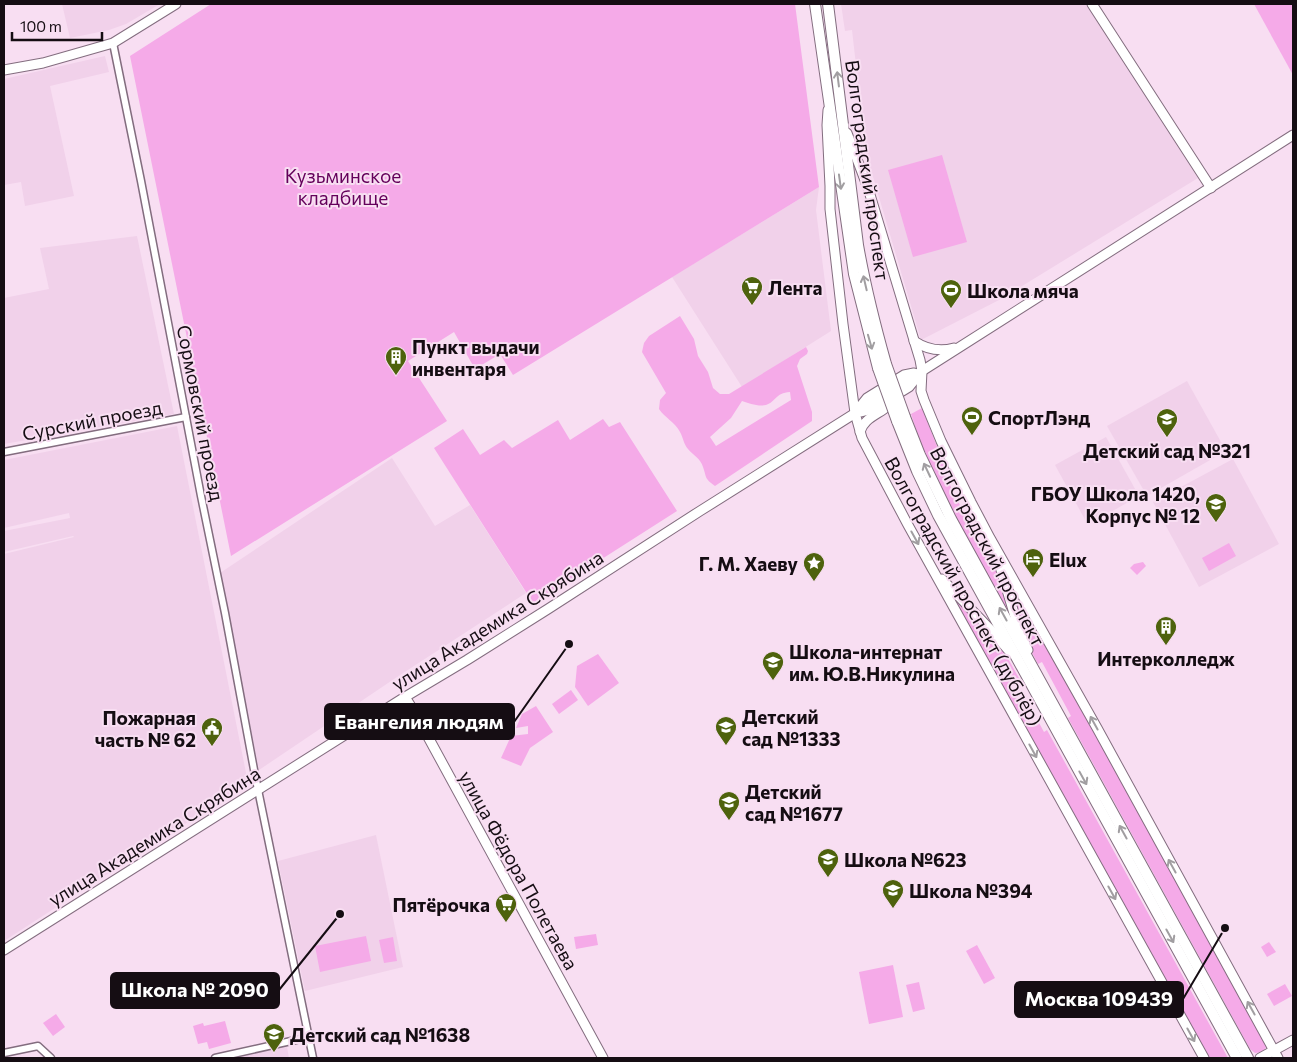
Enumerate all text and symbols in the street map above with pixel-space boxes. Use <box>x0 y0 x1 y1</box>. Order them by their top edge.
scale bar <box>12 10 102 42</box>
text: 100 m <box>20 17 62 35</box>
street label: Волгоградский проспект <box>841 58 895 282</box>
one-way arrow <box>833 71 843 87</box>
park label: Кузьминское кладбище <box>285 164 401 209</box>
one-way arrow <box>835 174 845 190</box>
supermarket icon: Лента <box>740 275 764 306</box>
place label: Лента <box>768 276 823 299</box>
one-way arrow <box>860 276 869 292</box>
sports icon: Школа мяча <box>939 278 963 309</box>
place label: Школа мяча <box>967 279 1079 302</box>
street label: Сормовский проезд <box>173 323 229 503</box>
one-way arrow <box>866 333 876 349</box>
place label: Пункт выдачи инвентаря <box>412 335 540 380</box>
building icon: Пункт выдачи инвентаря <box>384 345 408 376</box>
street label: Сурский проезд <box>20 395 164 445</box>
sports icon: СпортЛэнд <box>960 405 984 436</box>
place label: СпортЛэнд <box>988 406 1090 429</box>
school or university icon: Детский сад №321 <box>1155 407 1179 438</box>
place label: Детский сад №321 <box>1083 439 1251 462</box>
street label: Волгоградский проспект <box>926 443 1050 649</box>
street label: Волгоградский проспект (дублёр) <box>880 453 1048 729</box>
one-way arrow <box>922 463 932 478</box>
place label: ГБОУ Школа 1420, Корпус № 12 <box>1031 482 1200 527</box>
school or university icon: ГБОУ Школа 1420, Корпус № 12 <box>1204 492 1228 523</box>
one-way arrow <box>910 530 920 544</box>
street label: улица Академика Скрябина <box>387 545 607 695</box>
hotel icon: Elux <box>1021 547 1045 578</box>
place label: Elux <box>1049 548 1087 571</box>
place icon: Г. М. Хаеву <box>802 551 826 582</box>
place label: Г. М. Хаеву <box>699 552 799 575</box>
one-way arrow <box>998 606 1008 621</box>
building icon: Интерколледж <box>1154 615 1178 646</box>
place label: Школа-интернат им. Ю.В.Никулина <box>789 640 955 685</box>
place label: Интерколледж <box>1097 647 1235 670</box>
school or university icon: Школа-интернат им. Ю.В.Никулина <box>761 650 785 681</box>
callout: Евангелия людям <box>325 704 514 739</box>
place label: Детский сад №1333 <box>742 705 840 750</box>
place label: Пожарная часть № 62 <box>95 706 196 751</box>
text: Евангелия людям <box>334 709 504 733</box>
school or university icon: Детский сад №1333 <box>714 715 738 746</box>
public building icon: Пожарная часть № 62 <box>200 716 224 747</box>
one-way arrow <box>1089 716 1099 731</box>
one-way arrow <box>1028 743 1038 758</box>
street label: улица Академика Скрябина <box>44 761 264 911</box>
street label: улица Фёдора Полетаева <box>455 766 583 974</box>
one-way arrow <box>1078 771 1088 786</box>
place label: Детский сад №1677 <box>745 780 843 825</box>
school or university icon: Детский сад №1677 <box>717 790 741 821</box>
one-way arrow <box>1118 825 1128 839</box>
school or university icon: Школа №623 <box>816 847 840 878</box>
place label: Школа №623 <box>844 848 967 871</box>
one-way arrow <box>1167 858 1177 873</box>
school or university icon: Школа №394 <box>881 878 905 909</box>
place label: Школа №394 <box>909 879 1033 902</box>
one-way arrow <box>1108 885 1118 899</box>
supermarket icon: Пятёрочка <box>494 892 518 923</box>
place label: Пятёрочка <box>392 893 490 916</box>
one-way arrow <box>1165 928 1175 943</box>
callout: Школа № 2090 <box>111 973 279 1008</box>
text: Школа № 2090 <box>121 977 269 1001</box>
callout: Москва 109439 <box>1015 982 1183 1017</box>
text: Москва 109439 <box>1025 986 1173 1010</box>
one-way arrow <box>1246 1000 1256 1015</box>
school or university icon: Детский сад №1638 <box>262 1022 286 1053</box>
place label: Детский сад №1638 <box>290 1023 470 1046</box>
one-way arrow <box>1187 1027 1197 1041</box>

